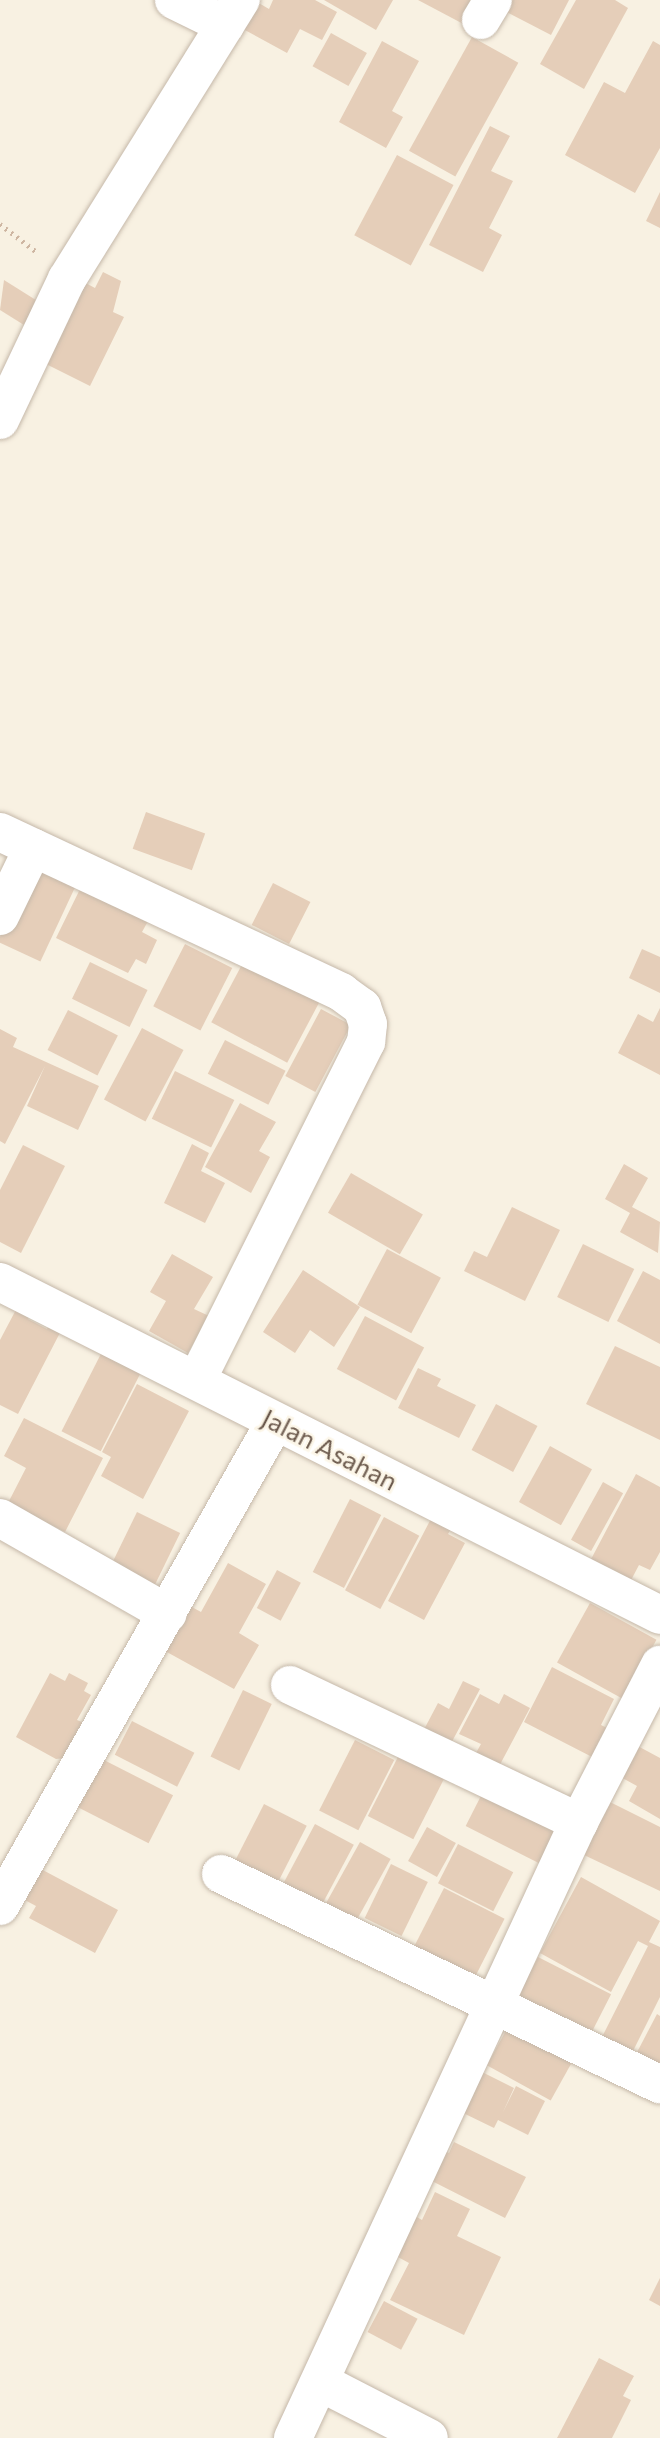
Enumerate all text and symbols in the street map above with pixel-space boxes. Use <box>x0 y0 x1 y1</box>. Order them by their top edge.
street label: Jalan Asahan <box>257 1402 403 1496</box>

